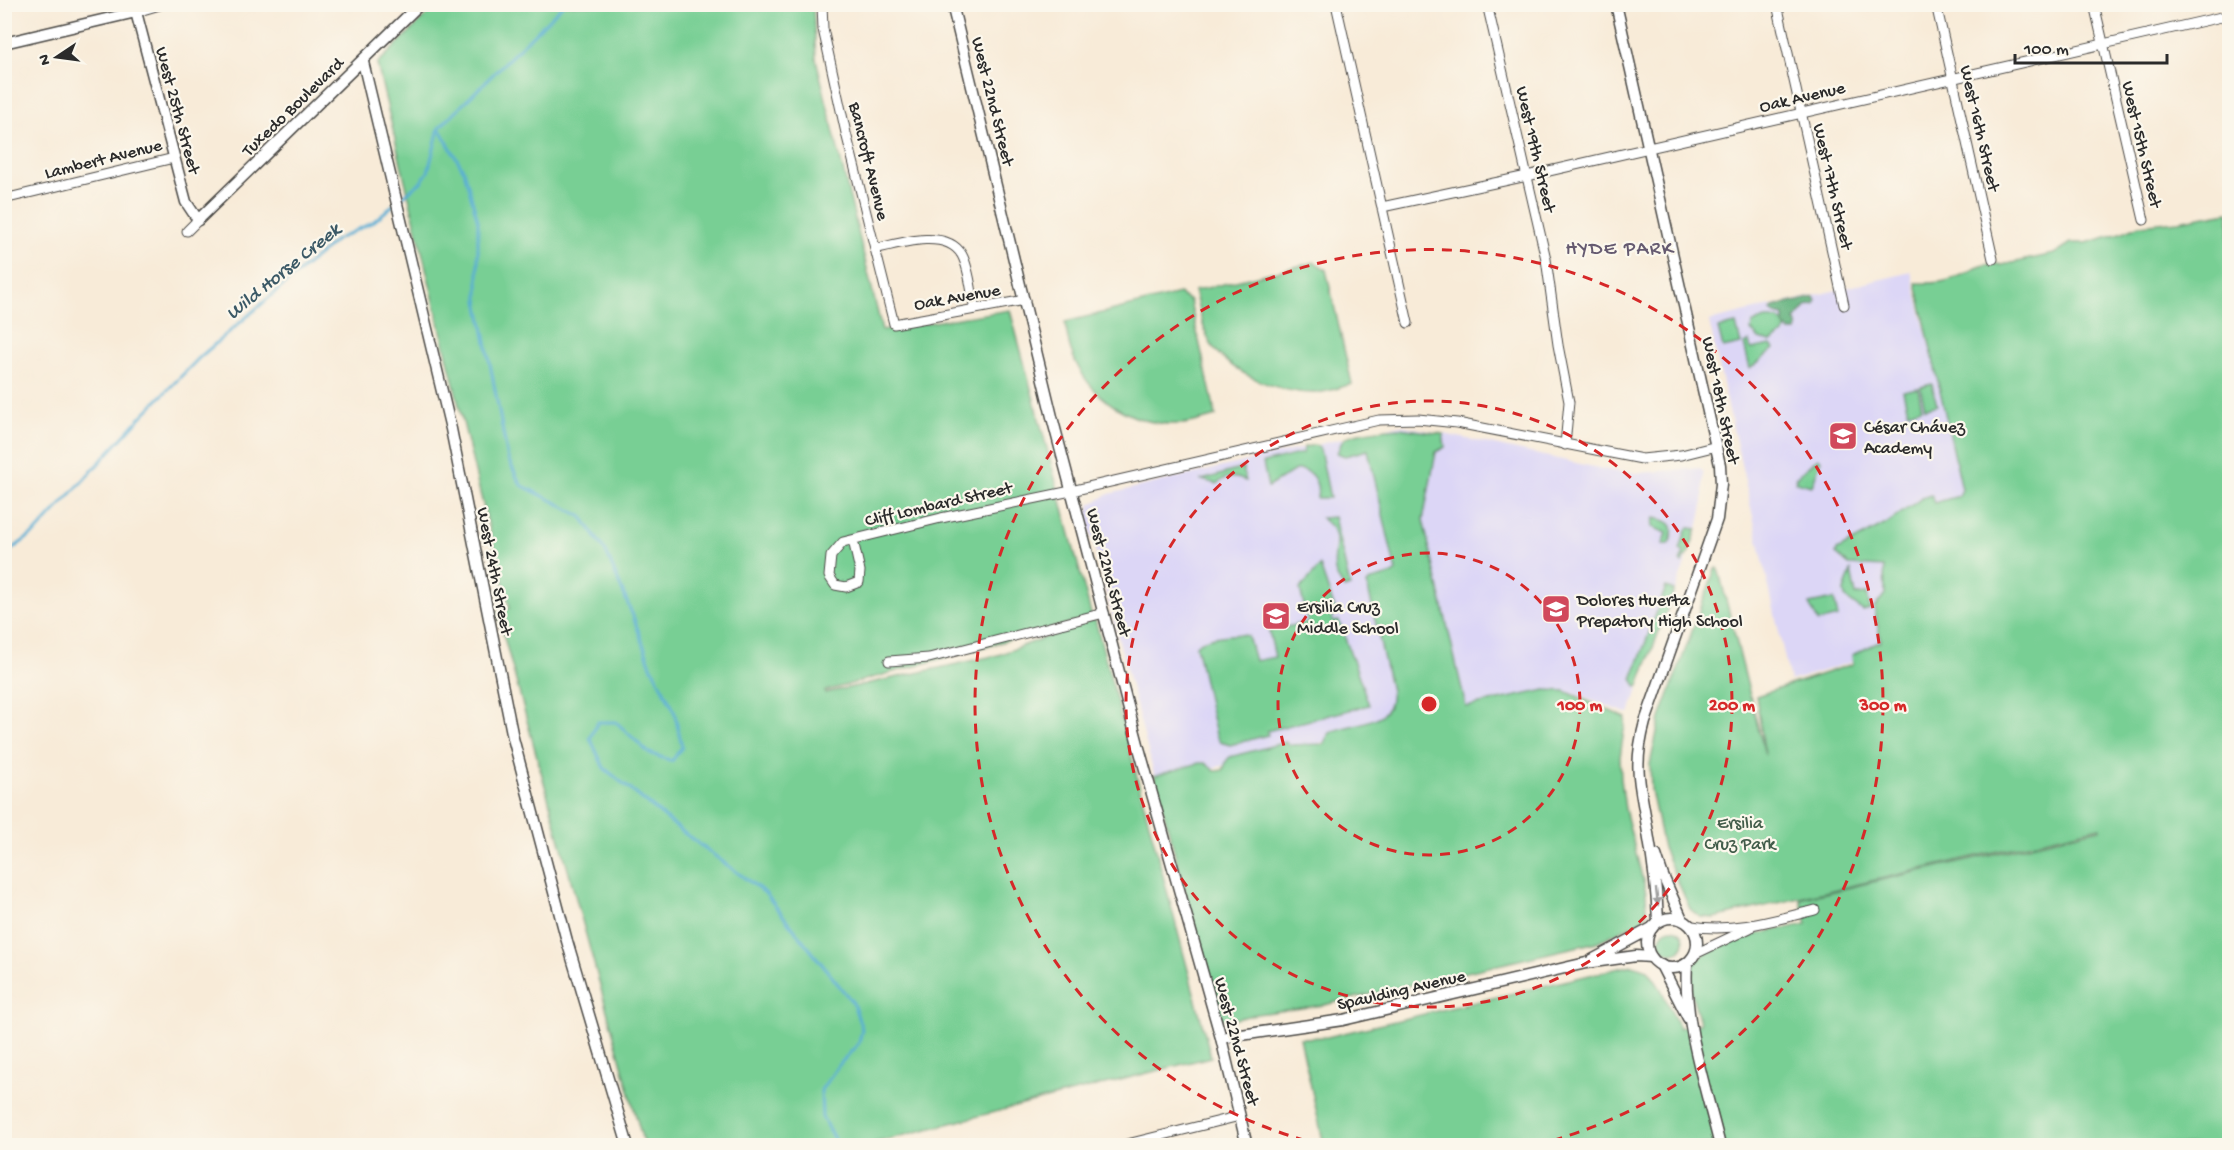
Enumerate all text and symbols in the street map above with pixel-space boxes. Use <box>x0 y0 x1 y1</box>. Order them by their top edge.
north arrow <box>27 27 87 87</box>
scale bar <box>2015 27 2166 65</box>
street label: West 22nd Street <box>965 35 1018 170</box>
text: 100 m <box>2023 40 2069 61</box>
street label: West 25th Street <box>150 45 204 178</box>
text: N <box>35 52 56 67</box>
street label: Tuxedo Boulevard <box>238 53 350 162</box>
street label: West 16th Street <box>1954 64 2004 195</box>
street label: Oak Avenue <box>1758 78 1848 118</box>
street label: West 15th Street <box>2116 79 2166 211</box>
street label: West 19th Street <box>1510 85 1560 216</box>
street label: Bancroft Avenue <box>843 99 893 223</box>
street label: West 17th Street <box>1807 121 1857 253</box>
street label: Lambert Avenue <box>43 136 165 185</box>
water label: Wild Horse Creek <box>222 218 348 326</box>
district label: HYDE PARK <box>1566 239 1675 262</box>
street label: Oak Avenue <box>913 280 1003 316</box>
street label: West 18th Street <box>1696 335 1744 468</box>
place label: César Chávez Academy <box>1864 418 1966 460</box>
school or university icon: César Chávez Academy <box>1827 420 1859 452</box>
street label: Cliff Lombard Street <box>863 478 1016 533</box>
street label: West 24th Street <box>471 506 517 639</box>
street label: West 22nd Street <box>1080 506 1135 641</box>
place label: Dolores Huerta Prepatory High School <box>1576 591 1743 633</box>
school or university icon: Dolores Huerta Prepatory High School <box>1540 593 1572 625</box>
place label: Ersilia Cruz Middle School <box>1297 598 1399 640</box>
school or university icon: Ersilia Cruz Middle School <box>1260 600 1292 632</box>
centre of rings <box>1419 694 1439 714</box>
text: 100 m <box>1557 696 1603 717</box>
text: 200 m <box>1709 696 1755 717</box>
text: 300 m <box>1859 696 1907 717</box>
park label: Ersilia Cruz Park <box>1704 814 1778 856</box>
one-way arrow <box>1652 888 1661 907</box>
street label: Spaulding Avenue <box>1335 966 1469 1016</box>
street label: West 22nd Street <box>1208 975 1263 1110</box>

